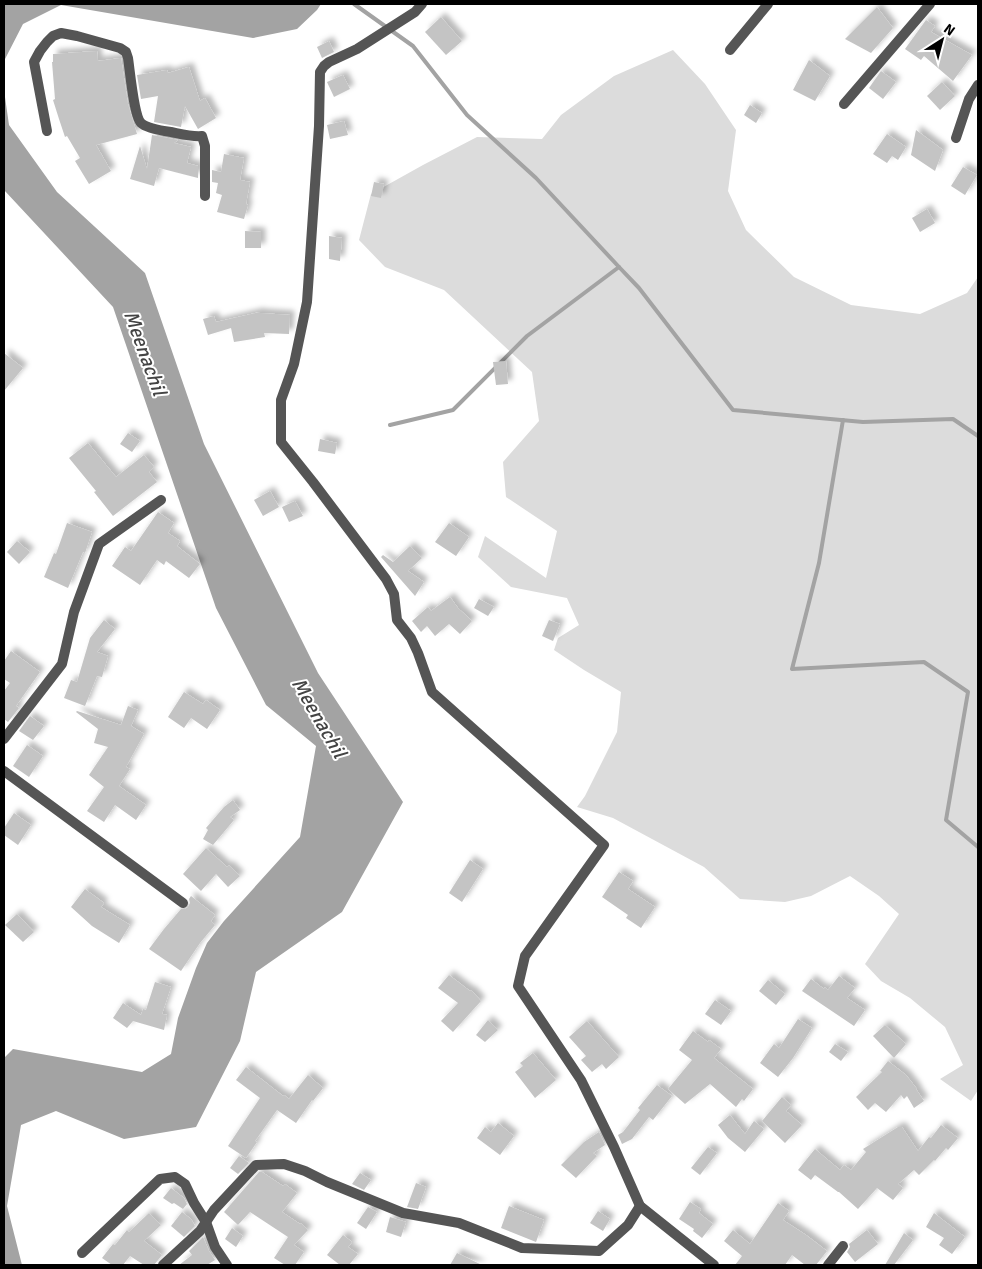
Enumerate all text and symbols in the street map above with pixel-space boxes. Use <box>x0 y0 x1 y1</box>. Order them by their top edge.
north arrow <box>917 15 967 65</box>
text: N <box>940 20 958 40</box>
water label: Meenachil <box>118 307 173 401</box>
water label: Meenachil <box>286 673 353 765</box>

